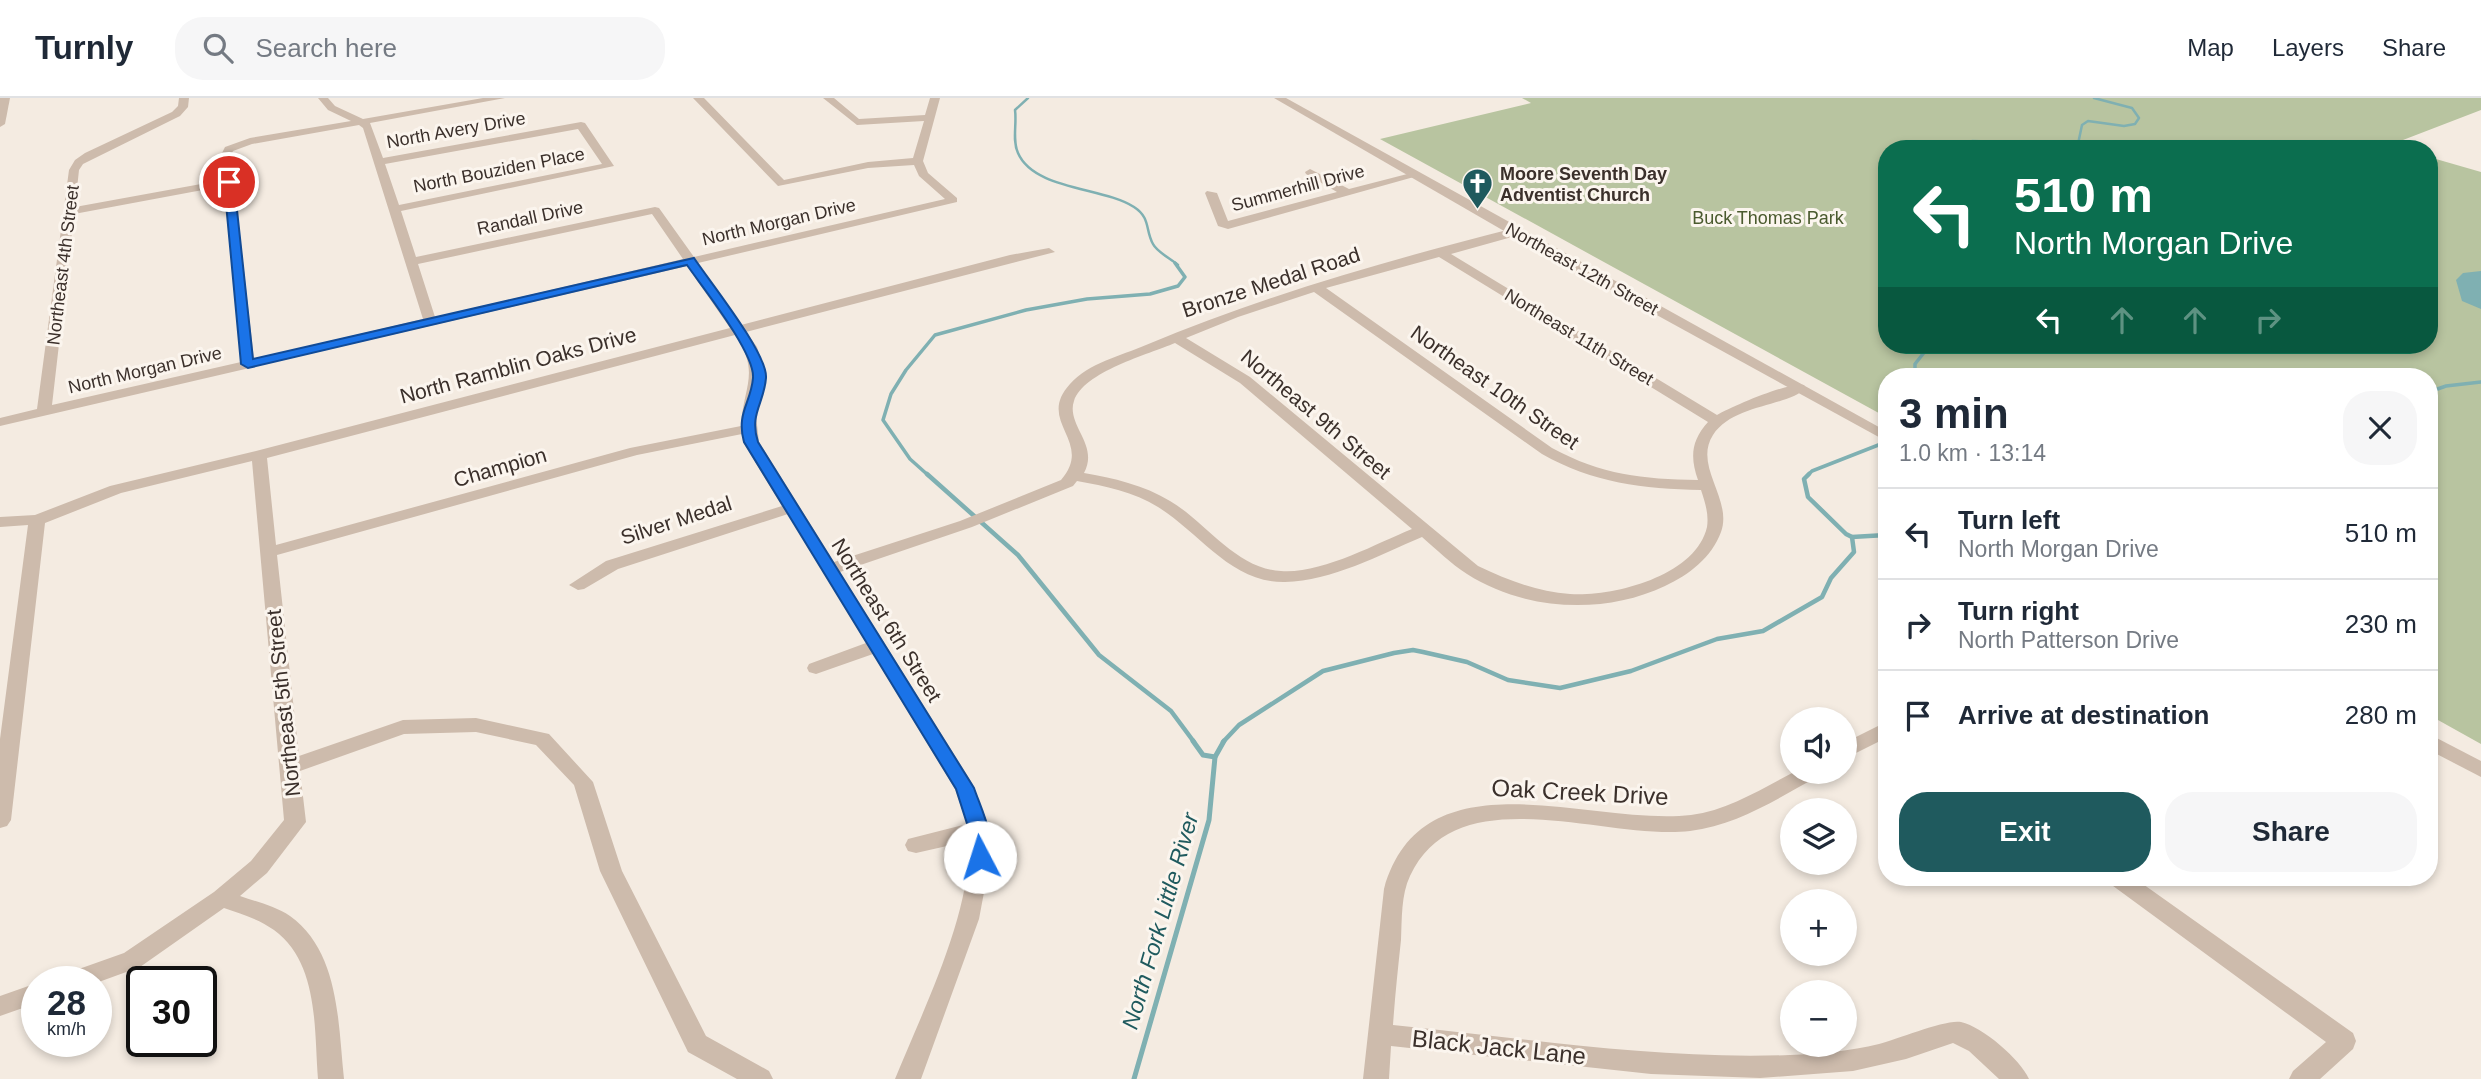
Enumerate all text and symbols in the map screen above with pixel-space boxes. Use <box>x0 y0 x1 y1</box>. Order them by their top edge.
search box <box>175 17 665 80</box>
text: Turnly <box>35 29 133 66</box>
icon: search <box>199 29 237 67</box>
text: Search here <box>255 33 397 63</box>
text: Map <box>2187 34 2234 61</box>
text: Layers <box>2272 34 2344 61</box>
text: Share <box>2382 34 2446 61</box>
street label: North Avery Drive <box>385 108 527 152</box>
street label: North Bouziden Place <box>412 144 586 196</box>
pin <box>199 152 259 212</box>
street label: Summerhill Drive <box>1229 161 1367 215</box>
icon: arrive <box>210 163 248 201</box>
place label: Moore Seventh Day Adventist Church <box>1500 164 1667 205</box>
church icon: Moore Seventh Day Adventist Church <box>1460 167 1494 211</box>
icon: left <box>1899 168 1990 259</box>
text: 510 m <box>2014 168 2153 222</box>
street label: Northeast 4th Street <box>43 184 83 346</box>
street label: North Morgan Drive <box>700 195 858 249</box>
street label: Randall Drive <box>475 197 585 239</box>
park label: Buck Thomas Park <box>1692 208 1845 228</box>
street label: Northeast 12th Street <box>1502 219 1662 319</box>
text: North Morgan Drive <box>2014 225 2293 261</box>
street label: Bronze Medal Road <box>1179 242 1363 322</box>
street label: Northeast 11th Street <box>1501 285 1657 389</box>
icon: left <box>2030 301 2068 339</box>
icon: ahead <box>2103 301 2141 339</box>
icon: ahead <box>2176 301 2214 339</box>
icon: right <box>2249 301 2287 339</box>
street label: Northeast 10th Street <box>1407 320 1583 454</box>
street label: North Ramblin Oaks Drive <box>397 322 639 408</box>
street label: North Morgan Drive <box>66 343 224 397</box>
street label: Northeast 9th Street <box>1237 345 1396 483</box>
text: 3 min <box>1899 390 2009 437</box>
button: close <box>2343 391 2417 465</box>
text: 1.0 km · 13:14 <box>1899 440 2046 466</box>
street label: Champion <box>451 443 549 491</box>
street label: Silver Medal <box>618 491 734 549</box>
text: Turn left <box>1958 505 2060 535</box>
icon: left <box>1899 515 1937 553</box>
text: 510 m <box>2345 518 2417 548</box>
street label: Northeast 6th Street <box>827 534 947 706</box>
text: North Morgan Drive <box>1958 536 2159 562</box>
text: Turn right <box>1958 596 2079 626</box>
icon: right <box>1899 606 1937 644</box>
street label: Northeast 5th Street <box>262 608 304 798</box>
text: 230 m <box>2345 609 2417 639</box>
text: North Patterson Drive <box>1958 627 2179 653</box>
icon: arrive <box>1899 697 1937 735</box>
text: Arrive at destination <box>1958 700 2209 730</box>
text: 280 m <box>2345 700 2417 730</box>
map controls <box>1780 707 1857 1057</box>
button: sound <box>1780 707 1857 784</box>
street label: Oak Creek Drive <box>1491 774 1669 810</box>
button: Exit <box>1899 792 2151 872</box>
button: Share <box>2165 792 2417 872</box>
button: layers <box>1780 798 1857 875</box>
water label: North Fork Little River <box>1117 809 1204 1032</box>
position arrow <box>943 820 1017 894</box>
button: + <box>1780 889 1857 966</box>
speed limit sign: 30 <box>126 966 217 1057</box>
button: − <box>1780 980 1857 1057</box>
text: 28 <box>47 983 86 1022</box>
text: km/h <box>47 1019 86 1039</box>
street label: Black Jack Lane <box>1411 1024 1587 1070</box>

